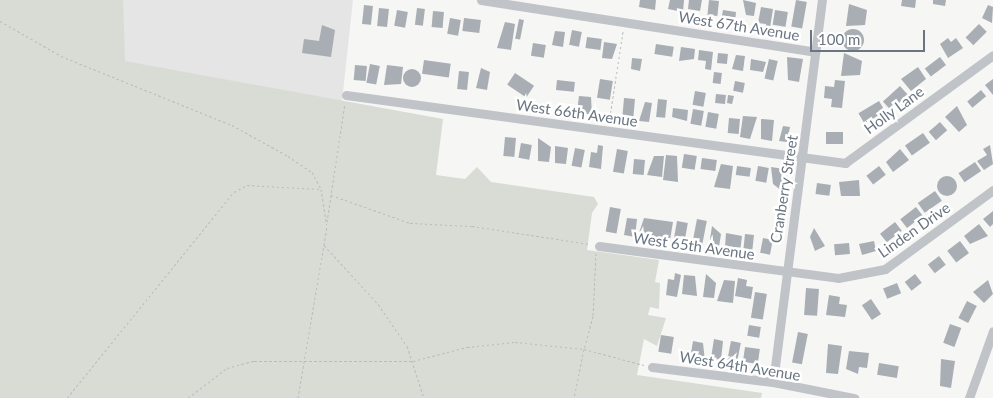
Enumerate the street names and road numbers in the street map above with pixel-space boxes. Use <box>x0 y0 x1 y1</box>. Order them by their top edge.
street label: West 67th Avenue <box>677 7 801 45</box>
street label: Holly Lane <box>860 82 928 138</box>
street label: West 66th Avenue <box>515 96 639 130</box>
street label: Cranberry Street <box>767 134 801 244</box>
street label: Linden Drive <box>874 199 954 261</box>
street label: West 65th Avenue <box>632 229 756 263</box>
street label: West 64th Avenue <box>678 347 802 385</box>

